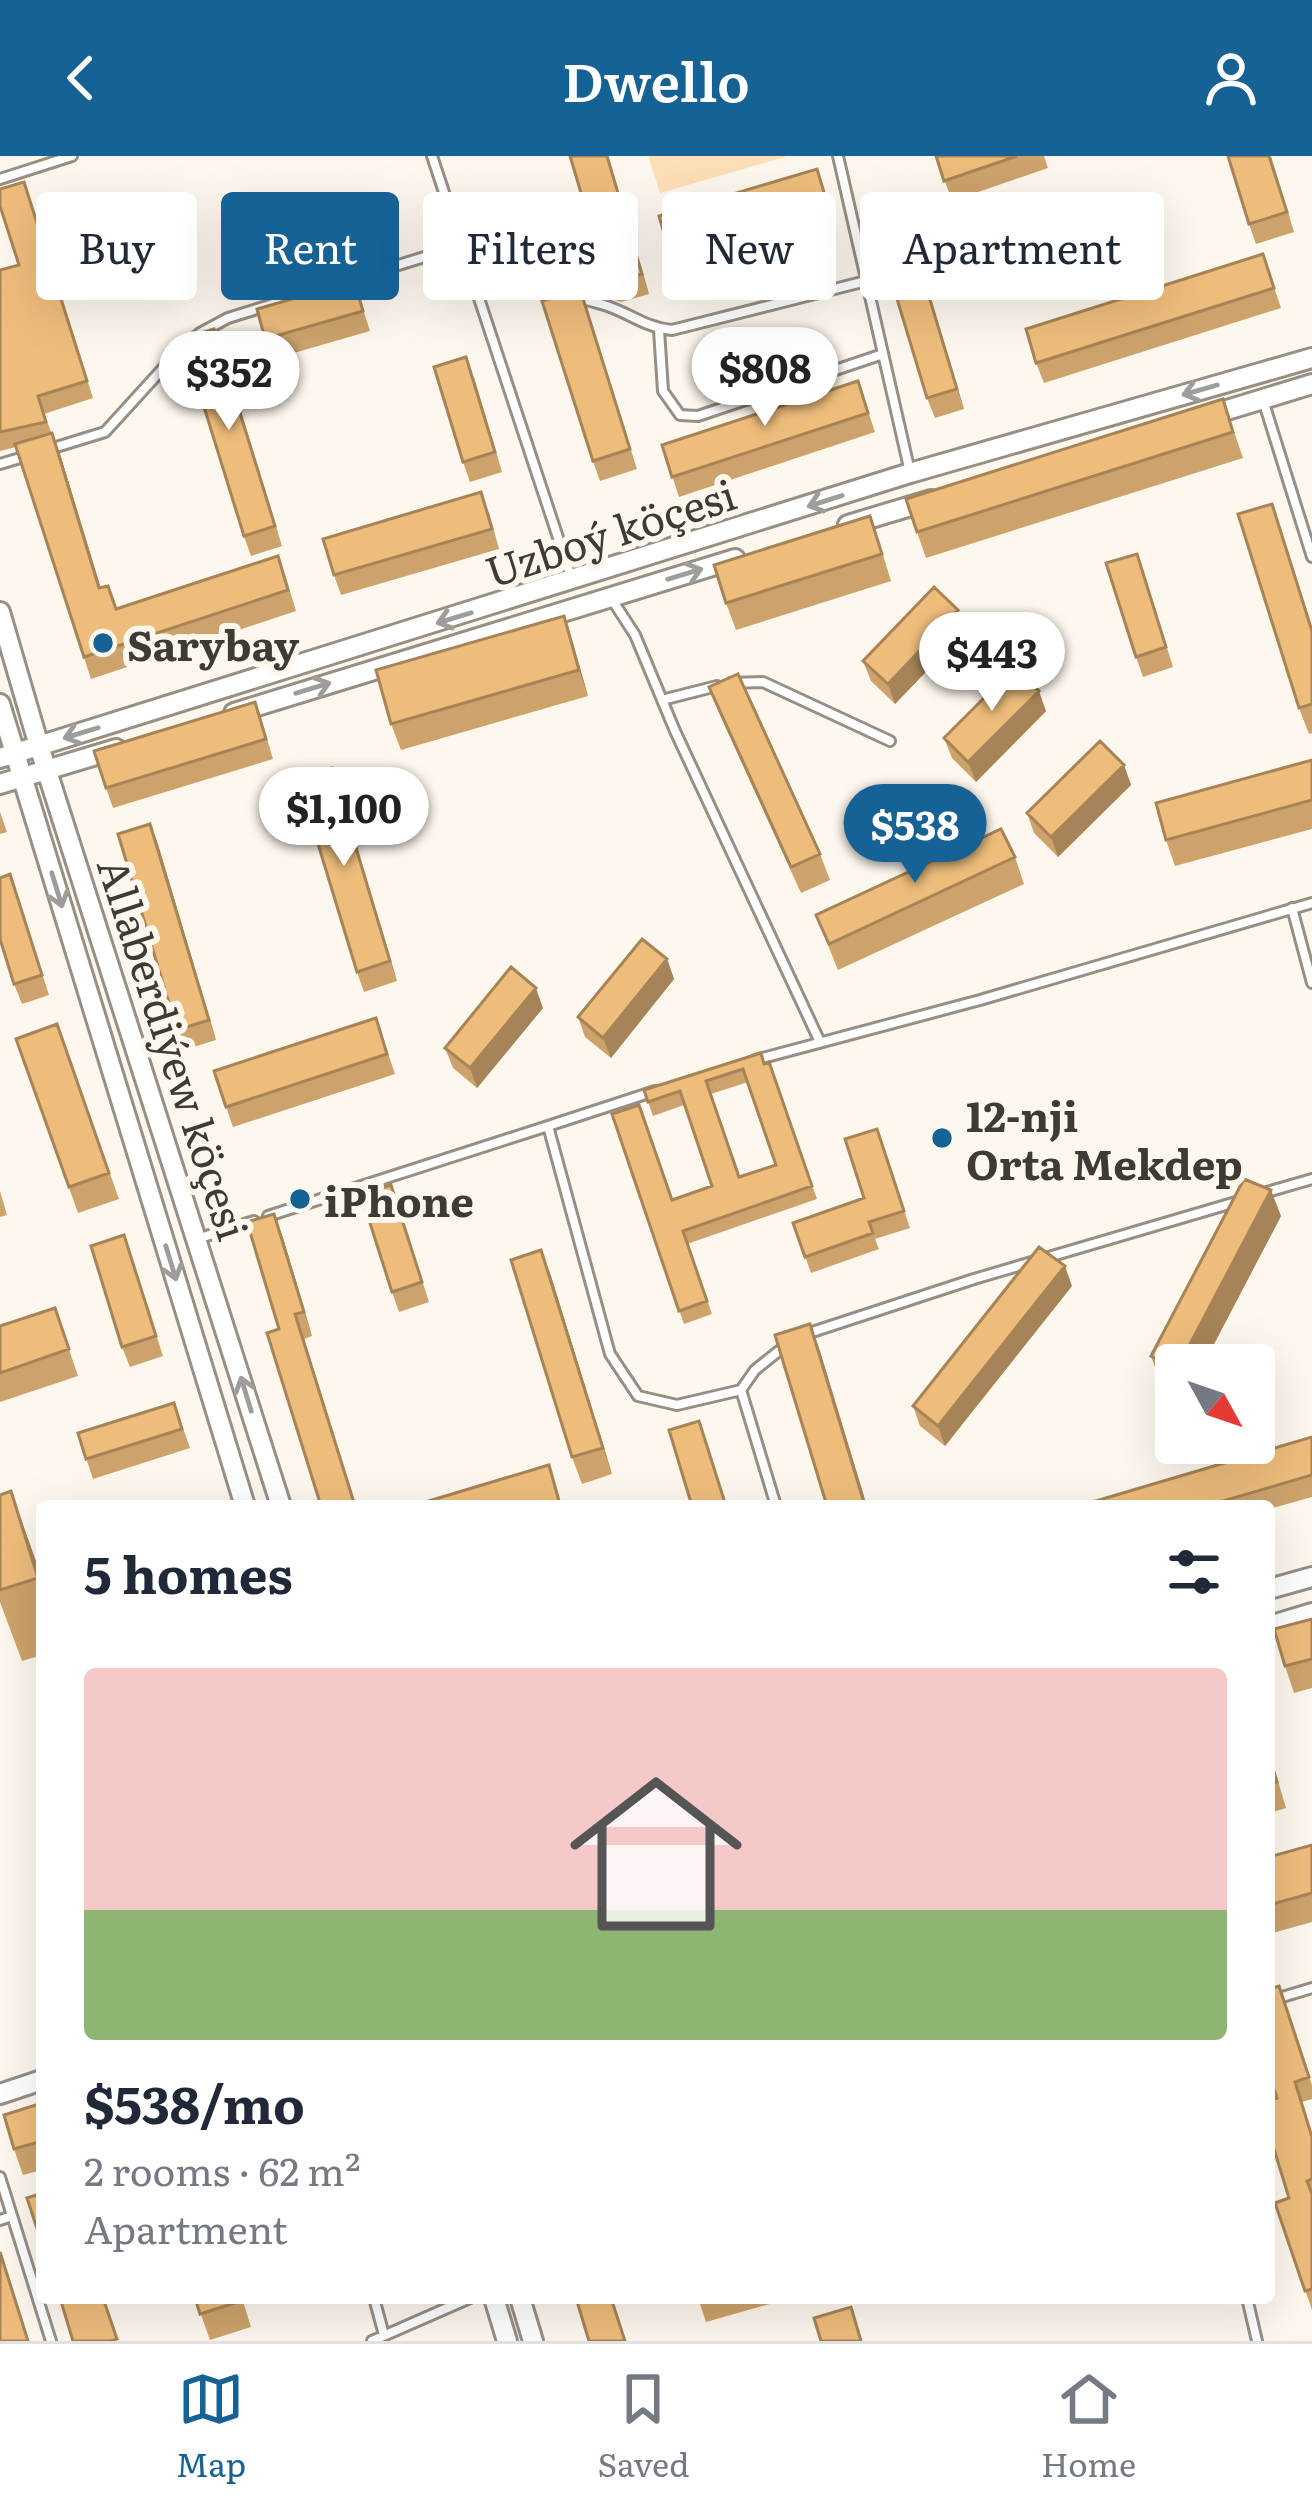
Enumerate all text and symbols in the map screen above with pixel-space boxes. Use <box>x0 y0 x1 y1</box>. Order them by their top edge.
text: Dwello <box>562 38 750 119</box>
icon: back <box>48 45 114 111</box>
icon: person <box>1198 45 1264 111</box>
chip: Buy <box>36 192 197 300</box>
chip: Rent <box>221 192 399 300</box>
chip: Filters <box>423 192 638 300</box>
chip: New <box>662 192 836 300</box>
chip: Apartment <box>860 192 1164 300</box>
pin: $808 <box>694 327 836 429</box>
pin: $352 <box>158 331 300 433</box>
text: $808 <box>718 337 812 395</box>
text: $352 <box>186 341 272 399</box>
one-way arrow <box>1181 381 1219 403</box>
street label: Uzboý köçesi <box>477 461 743 601</box>
one-way arrow <box>807 491 845 513</box>
one-way arrow <box>666 562 704 584</box>
one-way arrow <box>436 608 474 630</box>
place label: Sarybay <box>127 612 300 674</box>
pin: $443 <box>921 612 1063 714</box>
text: $443 <box>946 622 1038 680</box>
marker: Sarybay <box>90 630 116 656</box>
one-way arrow <box>293 676 331 698</box>
one-way arrow <box>63 723 101 745</box>
pin: $1,100 <box>246 767 442 869</box>
text: $1,100 <box>286 777 402 835</box>
pin: $538 <box>844 784 986 886</box>
text: $538 <box>871 794 959 852</box>
street label: Allaberdiýew köçesi <box>84 849 266 1247</box>
one-way arrow <box>47 870 69 908</box>
place label: 12-nji Orta Mekdep <box>966 1083 1243 1193</box>
marker: 12-nji Orta Mekdep <box>929 1125 955 1151</box>
place label: iPhone <box>324 1168 474 1230</box>
marker: iPhone <box>287 1186 313 1212</box>
one-way arrow <box>161 1243 183 1281</box>
north arrow <box>1155 1344 1275 1464</box>
map controls <box>1155 1344 1275 1464</box>
one-way arrow <box>234 1376 256 1414</box>
text: 5 homes <box>84 1534 293 1610</box>
icon: filters <box>1161 1539 1227 1605</box>
icon: home <box>548 1746 764 1962</box>
text: $538/mo <box>84 2064 305 2140</box>
text: 2 rooms · 62 m² <box>84 2140 360 2198</box>
text: Apartment <box>84 2198 288 2256</box>
tab: Map <box>176 2366 246 2487</box>
tab: Saved <box>598 2366 689 2487</box>
tab: Home <box>1041 2366 1136 2487</box>

